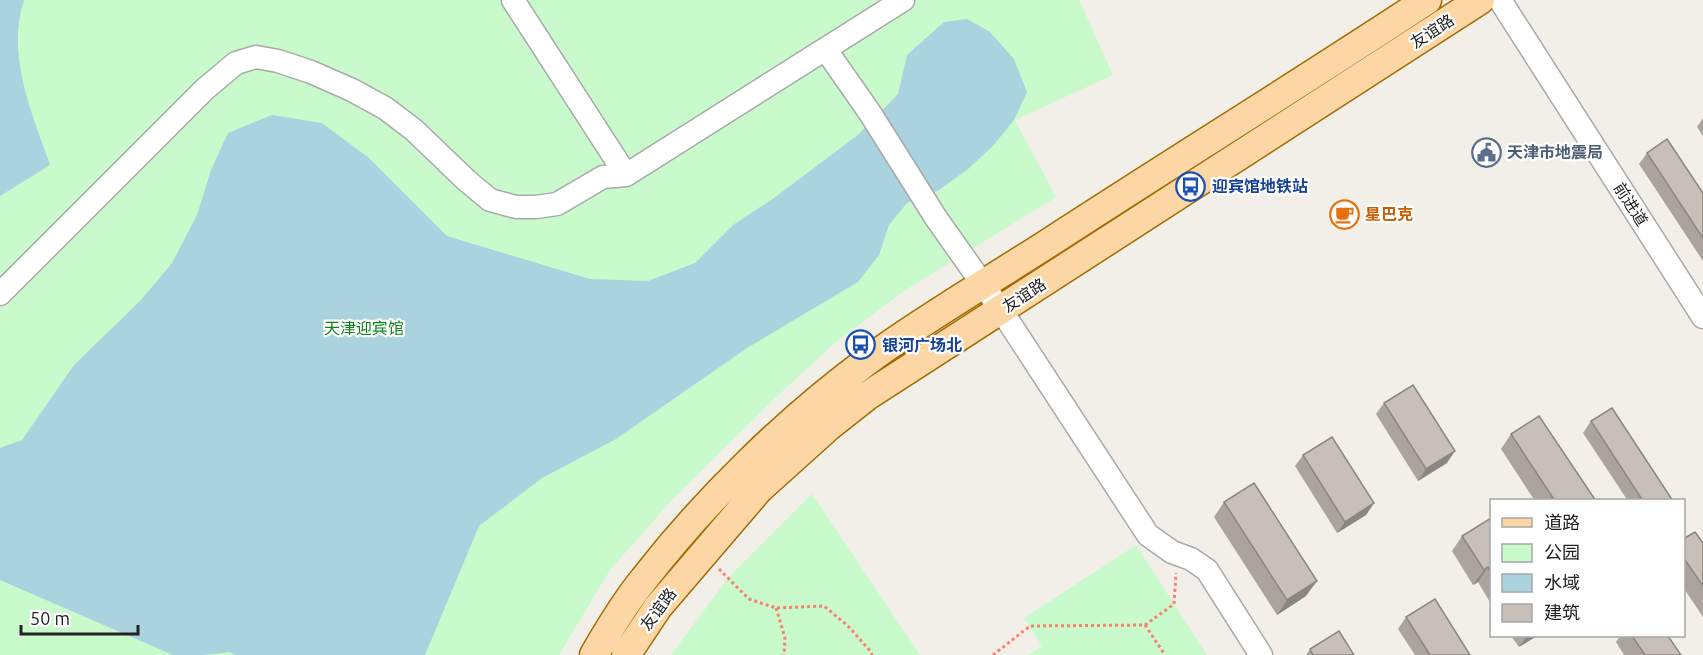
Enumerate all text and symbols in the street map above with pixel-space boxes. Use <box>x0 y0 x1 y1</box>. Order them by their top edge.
street label: 友谊路 <box>1407 10 1457 52</box>
public building icon: 天津市地震局 <box>1470 136 1502 168</box>
place label: 天津市地震局 <box>1507 143 1603 161</box>
bus stop icon: 迎宾馆地铁站 <box>1175 170 1207 202</box>
place label: 迎宾馆地铁站 <box>1212 177 1308 195</box>
street label: 前进道 <box>1610 179 1652 229</box>
cafe icon: 星巴克 <box>1328 198 1360 230</box>
place label: 星巴克 <box>1365 205 1413 223</box>
street label: 友谊路 <box>999 274 1049 316</box>
park label: 天津迎宾馆 <box>324 319 404 337</box>
bus stop icon: 银河广场北 <box>845 329 877 361</box>
place label: 银河广场北 <box>882 336 962 354</box>
legend <box>1490 499 1685 637</box>
text: 道路 <box>1544 512 1580 532</box>
text: 公园 <box>1544 542 1580 562</box>
text: 水域 <box>1544 572 1580 592</box>
street label: 友谊路 <box>636 584 680 634</box>
scale bar <box>21 598 138 636</box>
text: 建筑 <box>1544 602 1580 622</box>
text: 50 m <box>30 608 70 628</box>

